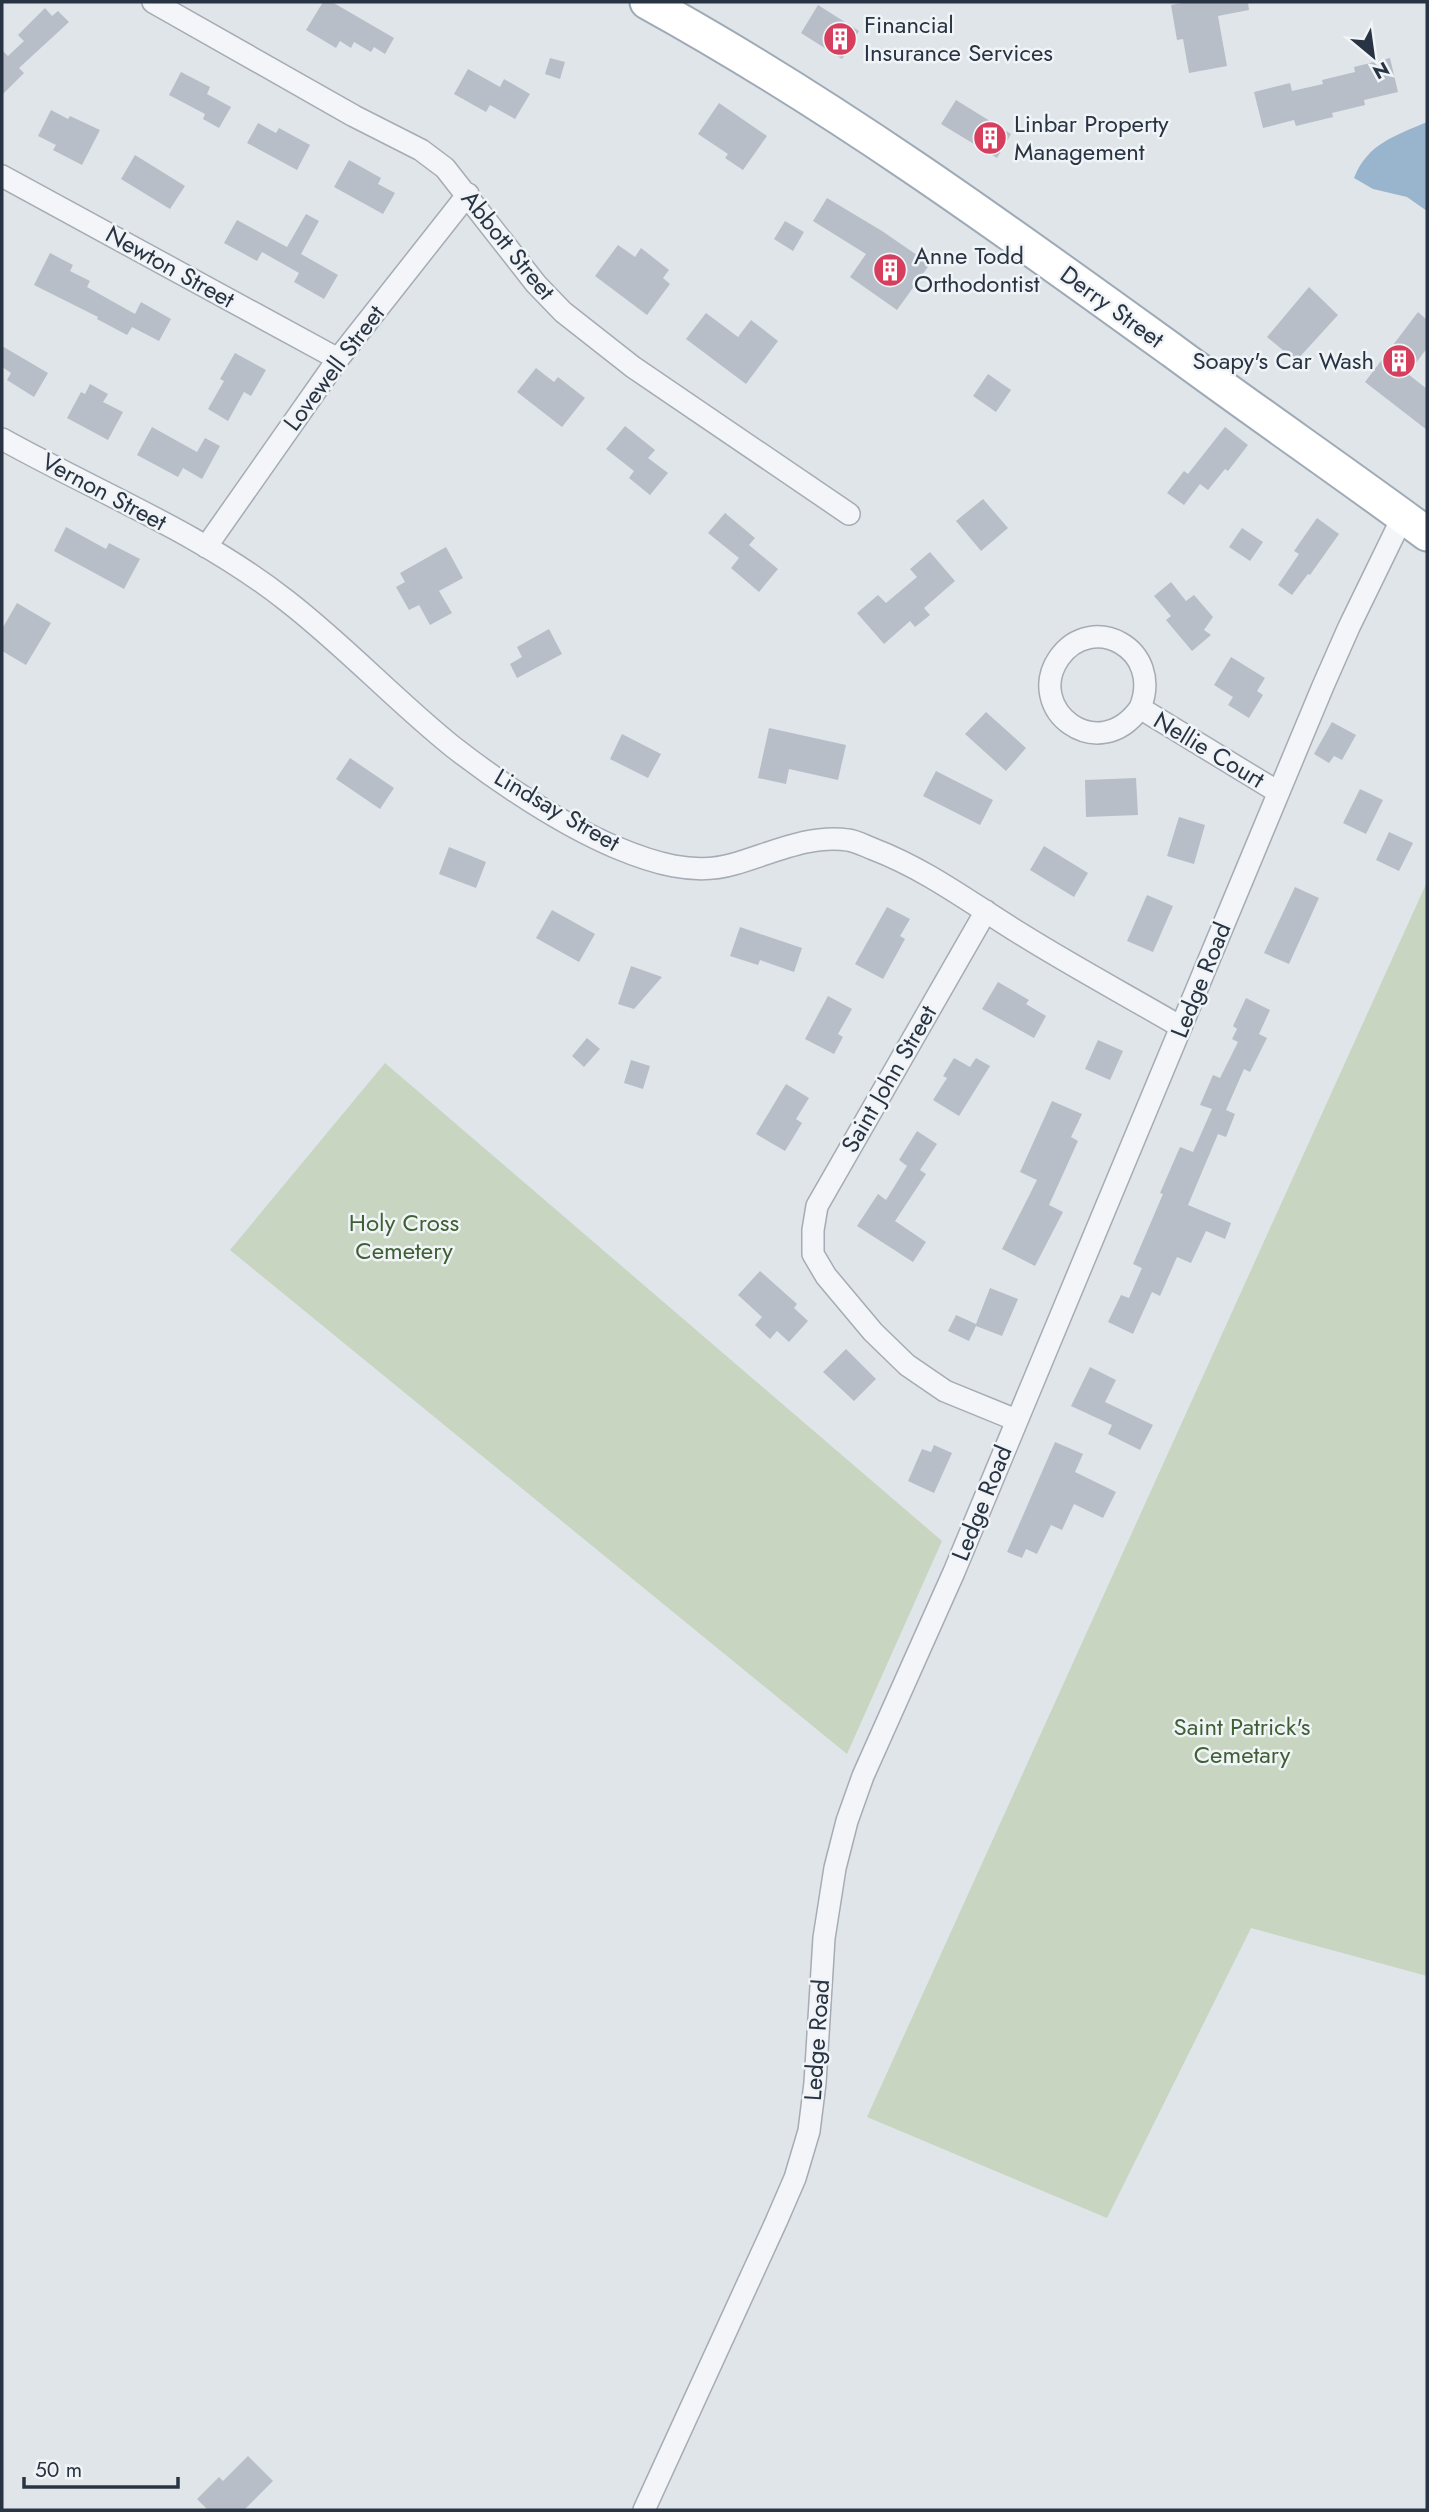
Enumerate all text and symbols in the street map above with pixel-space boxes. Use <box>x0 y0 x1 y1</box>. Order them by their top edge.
place label: Financial Insurance Services <box>864 7 1053 70</box>
building icon: Financial Insurance Services <box>821 20 859 58</box>
north arrow <box>1338 21 1408 91</box>
text: N <box>1368 55 1394 86</box>
place label: Linbar Property Management <box>1014 106 1169 169</box>
building icon: Linbar Property Management <box>971 119 1009 157</box>
street label: Abbott Street <box>453 182 564 307</box>
street label: Newton Street <box>99 217 241 317</box>
place label: Anne Todd Orthodontist <box>914 238 1040 301</box>
building icon: Anne Todd Orthodontist <box>871 251 909 289</box>
street label: Derry Street <box>1053 257 1172 356</box>
street label: Lovewell Street <box>275 297 393 438</box>
building icon: Soapy's Car Wash <box>1380 342 1418 380</box>
place label: Soapy's Car Wash <box>1192 343 1374 378</box>
street label: Vernon Street <box>35 444 173 539</box>
street label: Nellie Court <box>1147 703 1272 797</box>
street label: Lindsay Street <box>488 760 627 860</box>
street label: Ledge Road <box>1161 917 1240 1043</box>
street label: Saint John Street <box>832 998 945 1159</box>
park label: Holy Cross Cemetery <box>349 1205 459 1268</box>
street label: Ledge Road <box>942 1440 1021 1566</box>
park label: Saint Patrick's Cemetary <box>1174 1709 1310 1772</box>
street label: Ledge Road <box>795 1978 838 2102</box>
scale bar <box>24 2446 178 2490</box>
text: 50 m <box>35 2455 82 2485</box>

